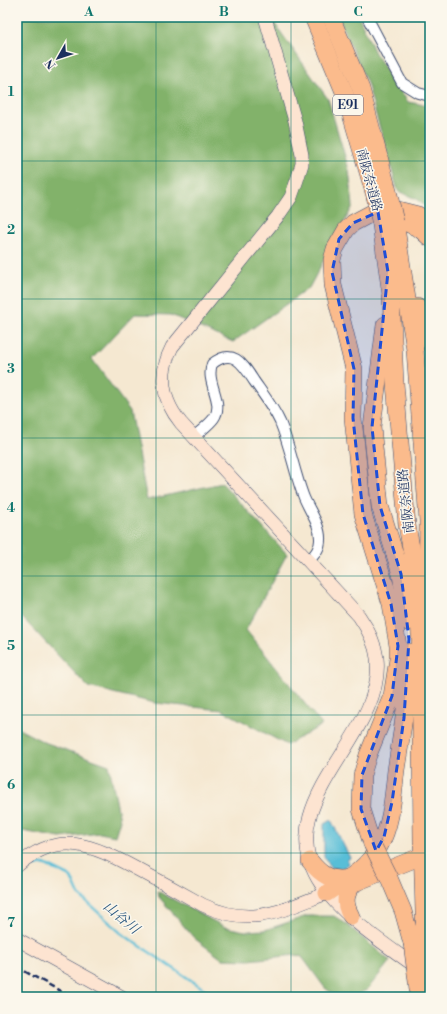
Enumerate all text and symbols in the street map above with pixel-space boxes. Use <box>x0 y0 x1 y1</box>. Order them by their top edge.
text: A <box>83 4 94 20</box>
text: B <box>219 4 229 20</box>
text: C <box>353 4 363 20</box>
north arrow <box>38 38 78 78</box>
text: N <box>43 56 59 71</box>
text: 1 <box>8 84 15 100</box>
road number: E91 <box>333 95 363 115</box>
street label: 南阪奈道路 <box>353 147 385 213</box>
text: 2 <box>7 222 15 238</box>
text: 3 <box>7 361 15 377</box>
street label: 南阪奈道路 <box>395 468 417 534</box>
text: 4 <box>7 500 16 516</box>
text: 5 <box>7 638 15 654</box>
text: 6 <box>7 777 15 793</box>
water label: 山谷川 <box>99 898 144 940</box>
text: 7 <box>7 915 15 931</box>

